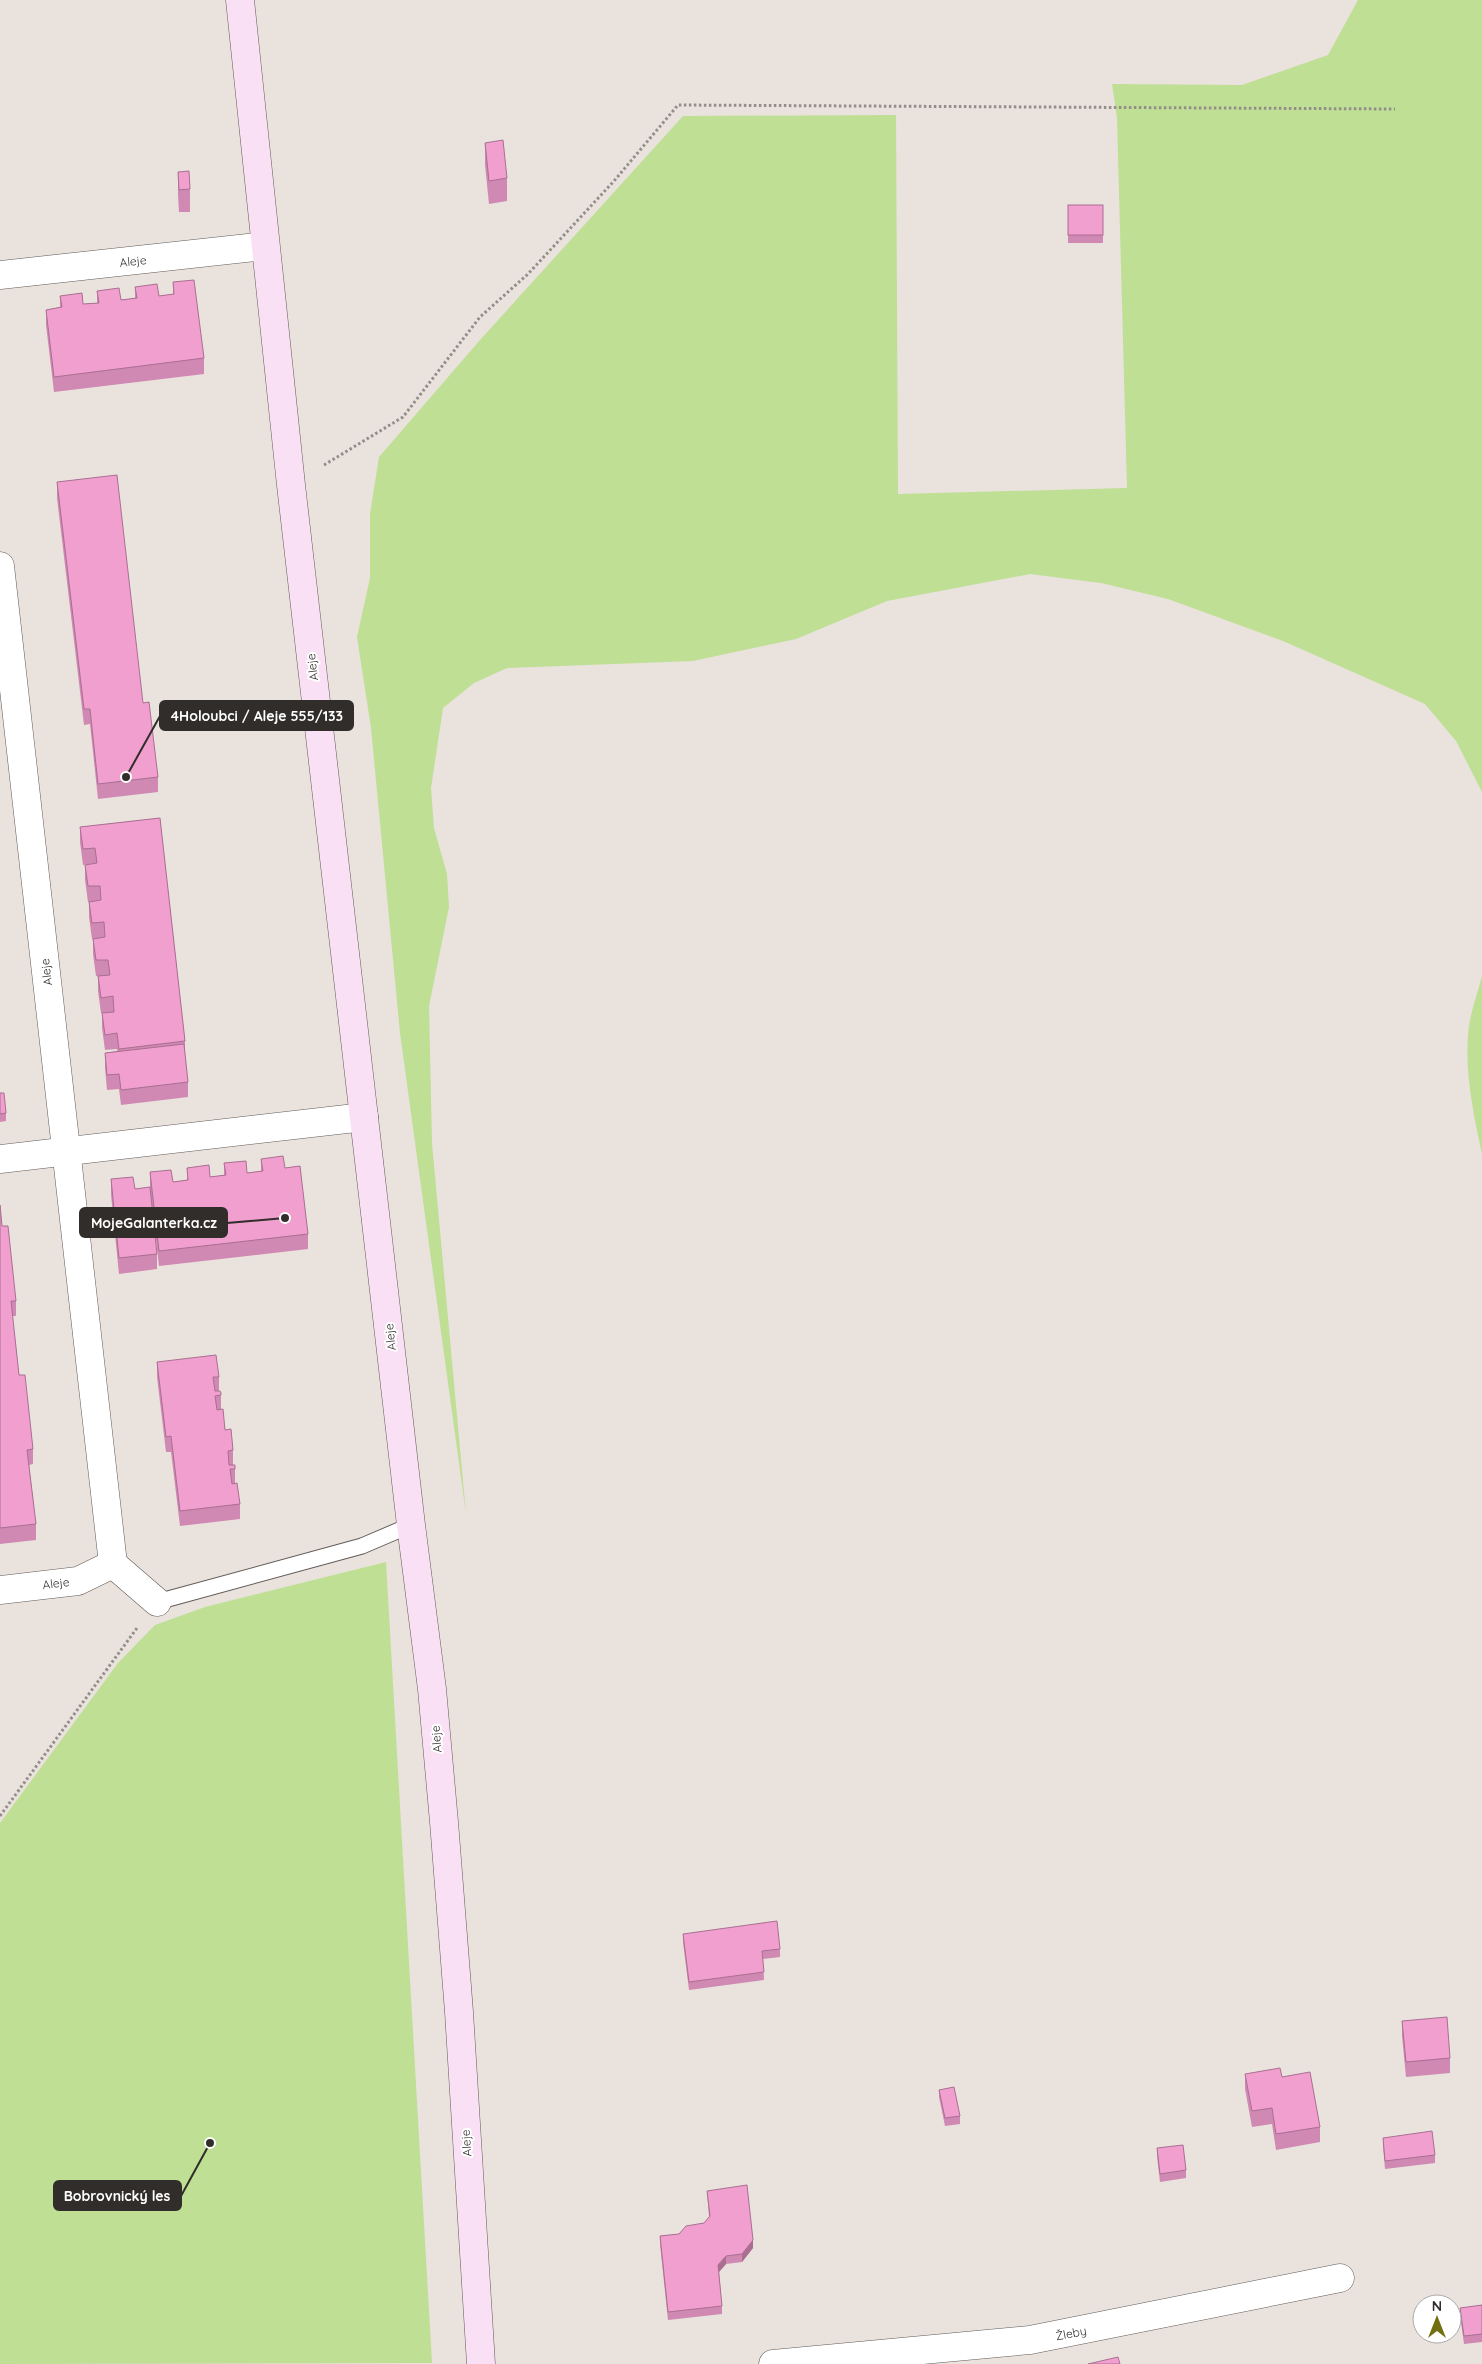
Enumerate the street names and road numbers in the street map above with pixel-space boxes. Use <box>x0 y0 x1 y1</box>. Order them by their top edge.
street label: Aleje <box>119 252 148 270</box>
street label: Aleje <box>303 652 321 681</box>
street label: Aleje <box>37 957 55 986</box>
street label: Aleje <box>381 1322 399 1351</box>
street label: Aleje <box>42 1574 71 1592</box>
street label: Aleje <box>427 1725 445 1753</box>
street label: Aleje <box>458 2129 474 2157</box>
street label: Žleby <box>1054 2323 1088 2343</box>

